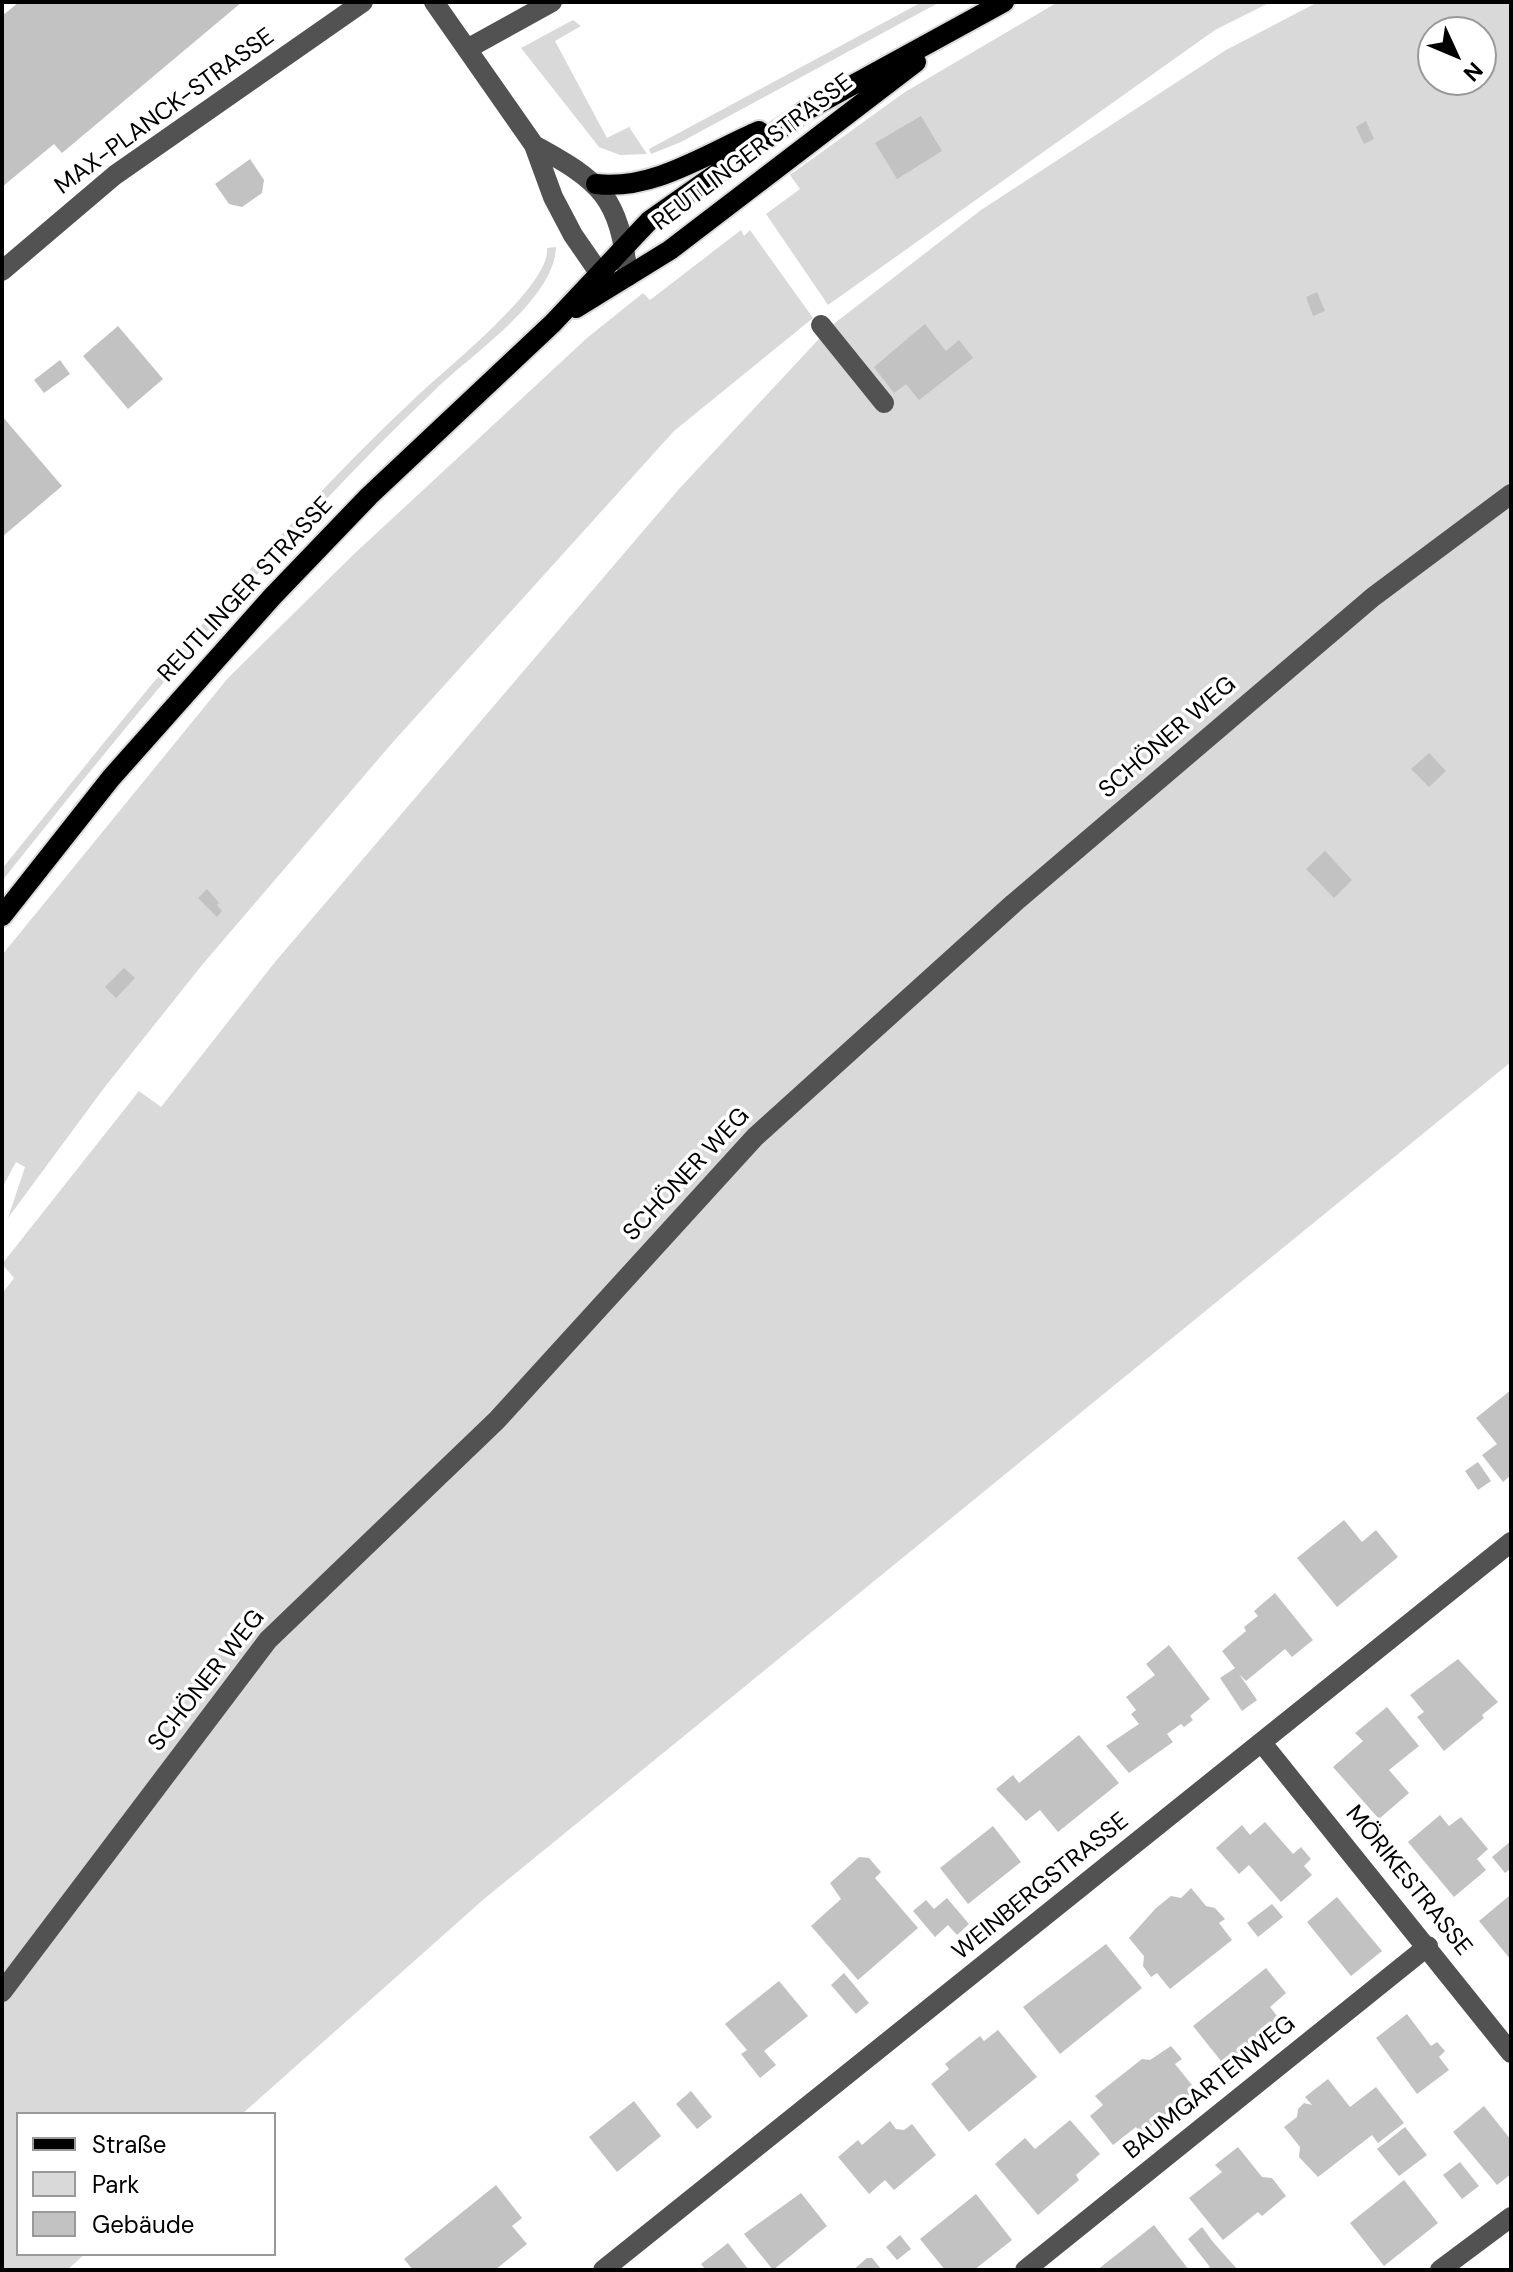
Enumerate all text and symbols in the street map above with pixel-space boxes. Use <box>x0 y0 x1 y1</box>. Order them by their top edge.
north arrow <box>1417 16 1497 96</box>
street label: MAX-PLANCK-STRASSE <box>50 23 280 201</box>
text: N <box>1457 56 1489 87</box>
street label: REUTLINGER STRASSE <box>647 68 859 238</box>
street label: REUTLINGER STRASSE <box>153 491 339 689</box>
street label: SCHÖNER WEG <box>1094 671 1242 805</box>
street label: SCHÖNER WEG <box>618 1102 756 1248</box>
street label: SCHÖNER WEG <box>143 1604 271 1758</box>
street label: MÖRIKESTRASSE <box>1339 1800 1477 1962</box>
street label: WEINBERGSTRASSE <box>947 1807 1135 1967</box>
street label: BAUMGARTENWEG <box>1118 2010 1302 2166</box>
legend <box>16 2112 276 2256</box>
text: Straße <box>92 2129 166 2160</box>
text: Park <box>92 2169 139 2200</box>
text: Gebäude <box>92 2209 194 2240</box>

